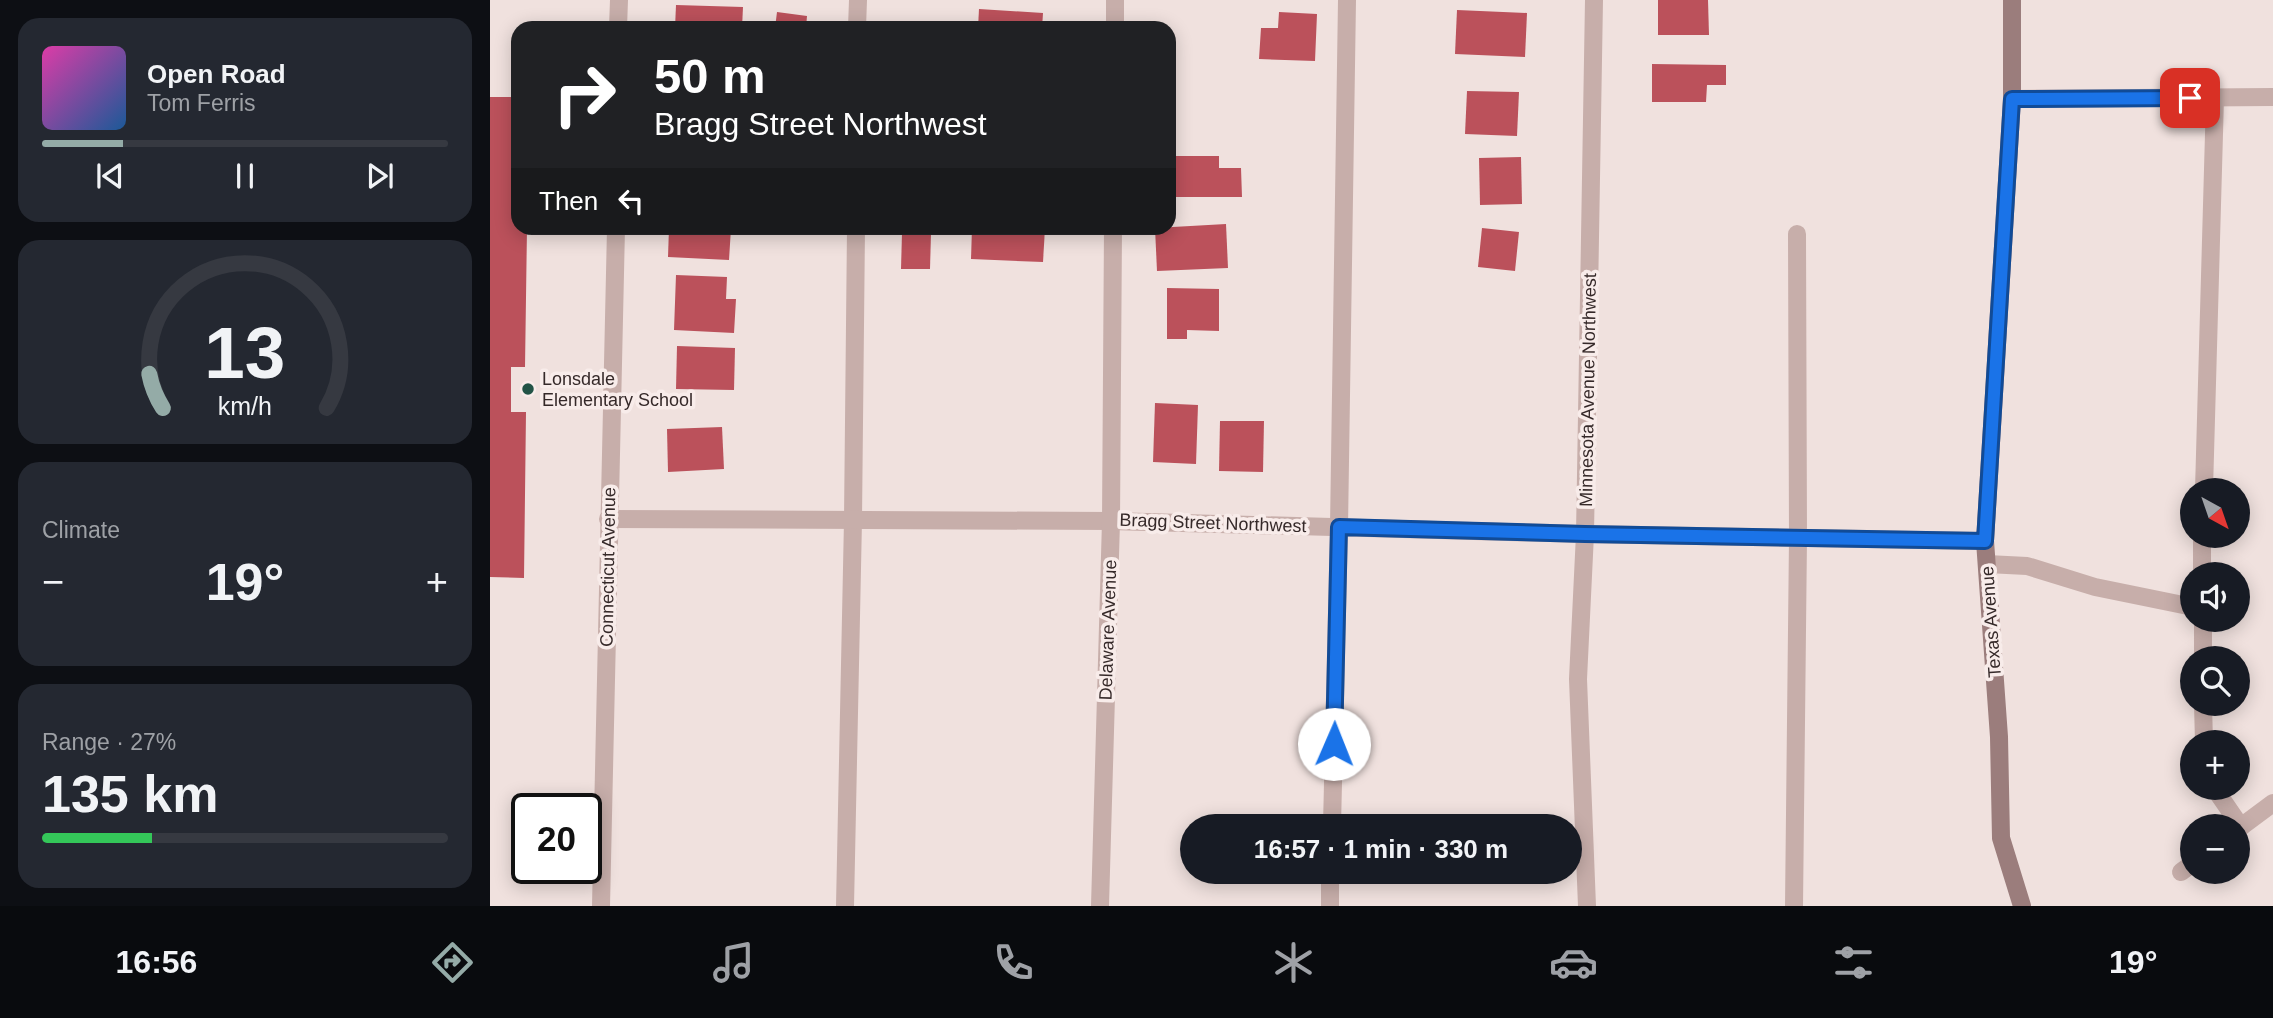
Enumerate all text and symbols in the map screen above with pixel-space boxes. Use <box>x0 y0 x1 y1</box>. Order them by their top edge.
icon: right <box>539 49 630 140</box>
text: 50 m <box>654 49 766 103</box>
text: Open Road <box>147 59 286 89</box>
pin <box>2160 68 2220 128</box>
icon: arrive <box>2171 79 2209 117</box>
text: Tom Ferris <box>147 90 256 116</box>
text: Bragg Street Northwest <box>654 106 987 142</box>
icon: previous <box>91 157 129 195</box>
icon: pause <box>226 157 264 195</box>
icon: next <box>361 157 399 195</box>
icon: left <box>612 182 650 220</box>
text: Then <box>539 186 598 216</box>
street label: Minnesota Avenue Northwest <box>1576 273 1600 507</box>
text: 13 <box>205 312 285 393</box>
place label: Lonsdale Elementary School <box>542 369 693 410</box>
marker: Lonsdale Elementary School <box>520 381 536 397</box>
text: km/h <box>218 392 272 420</box>
north arrow <box>2180 478 2250 548</box>
map controls <box>2180 478 2250 884</box>
street label: Connecticut Avenue <box>597 487 619 647</box>
street label: Bragg Street Northwest <box>1119 510 1307 536</box>
text: Climate <box>42 517 120 543</box>
text: 19° <box>206 553 284 611</box>
street label: Delaware Avenue <box>1096 559 1120 701</box>
text: − <box>42 561 64 603</box>
text: + <box>426 561 448 603</box>
button: sound <box>2180 562 2250 632</box>
street label: Texas Avenue <box>1977 566 2005 678</box>
button: search <box>2180 646 2250 716</box>
position arrow <box>1297 707 1371 781</box>
text: Range · 27% <box>42 729 176 755</box>
button: + <box>2180 730 2250 800</box>
text: 135 km <box>42 765 218 823</box>
speed limit sign: 20 <box>511 793 602 884</box>
button: − <box>2180 814 2250 884</box>
text: 16:57 · 1 min · 330 m <box>1254 834 1508 864</box>
icon: directions <box>428 938 477 987</box>
icon: music <box>709 938 758 987</box>
icon: phone <box>989 938 1038 987</box>
icon: climate <box>1269 938 1318 987</box>
icon: car <box>1549 938 1598 987</box>
icon: filters <box>1829 938 1878 987</box>
text: 16:56 <box>116 944 197 980</box>
text: 19° <box>2109 944 2157 980</box>

